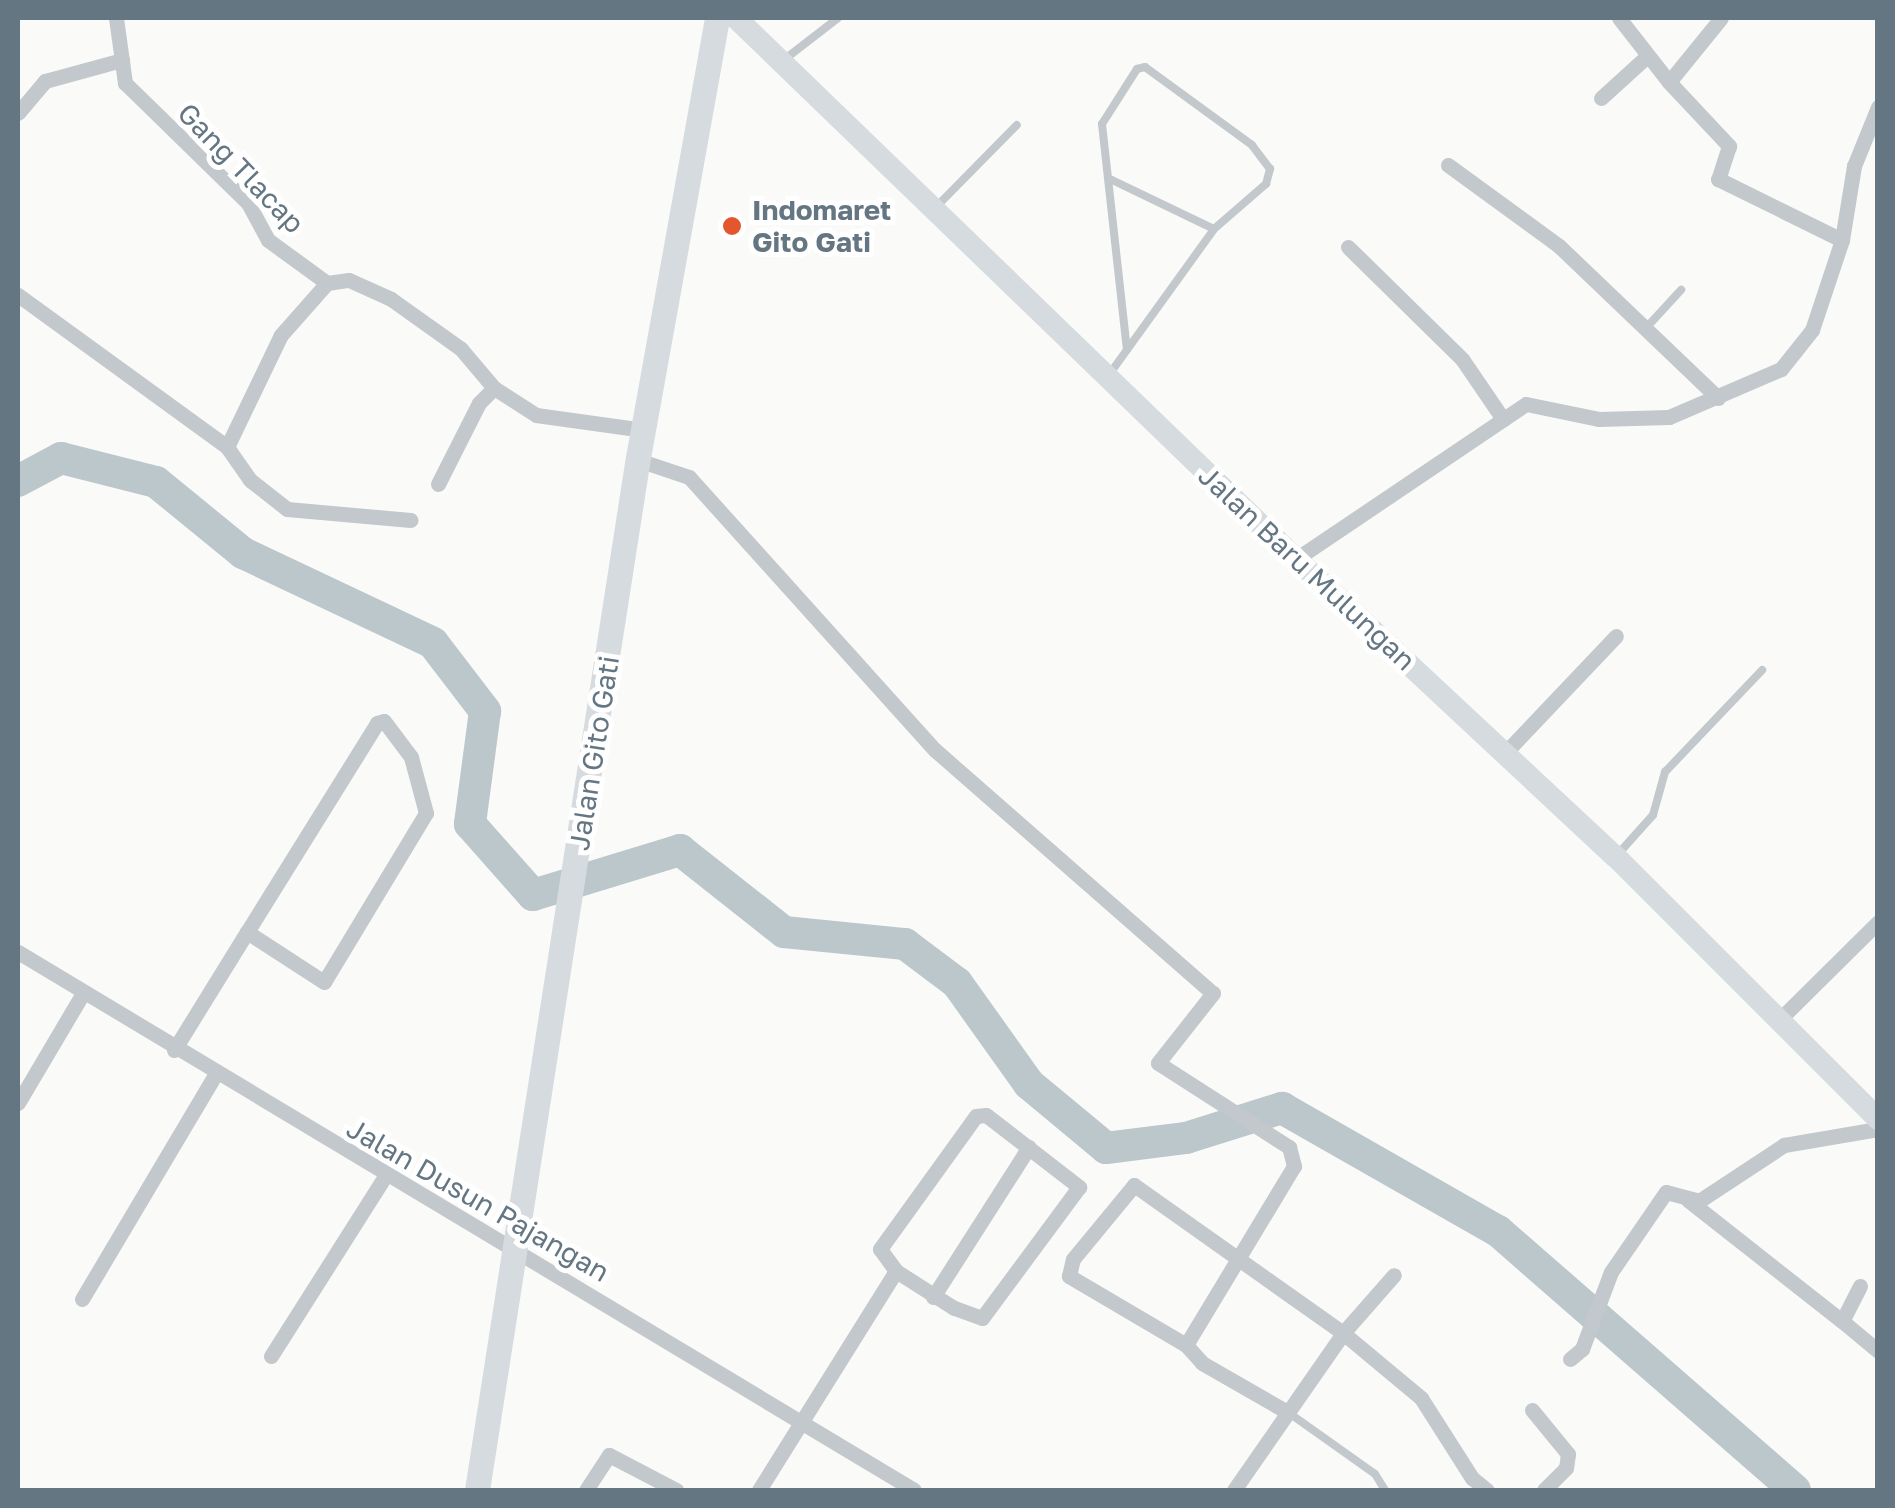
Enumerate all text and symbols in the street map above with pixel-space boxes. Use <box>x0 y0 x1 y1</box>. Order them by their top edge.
street label: Gang Tlacap <box>171 96 311 240</box>
place label: Indomaret Gito Gati <box>752 193 891 259</box>
marker: Indomaret Gito Gati <box>721 215 743 237</box>
street label: Jalan Baru Mulungan <box>1192 459 1422 677</box>
street label: Jalan Gito Gati <box>562 653 626 853</box>
street label: Jalan Dusun Pajangan <box>341 1111 615 1289</box>

